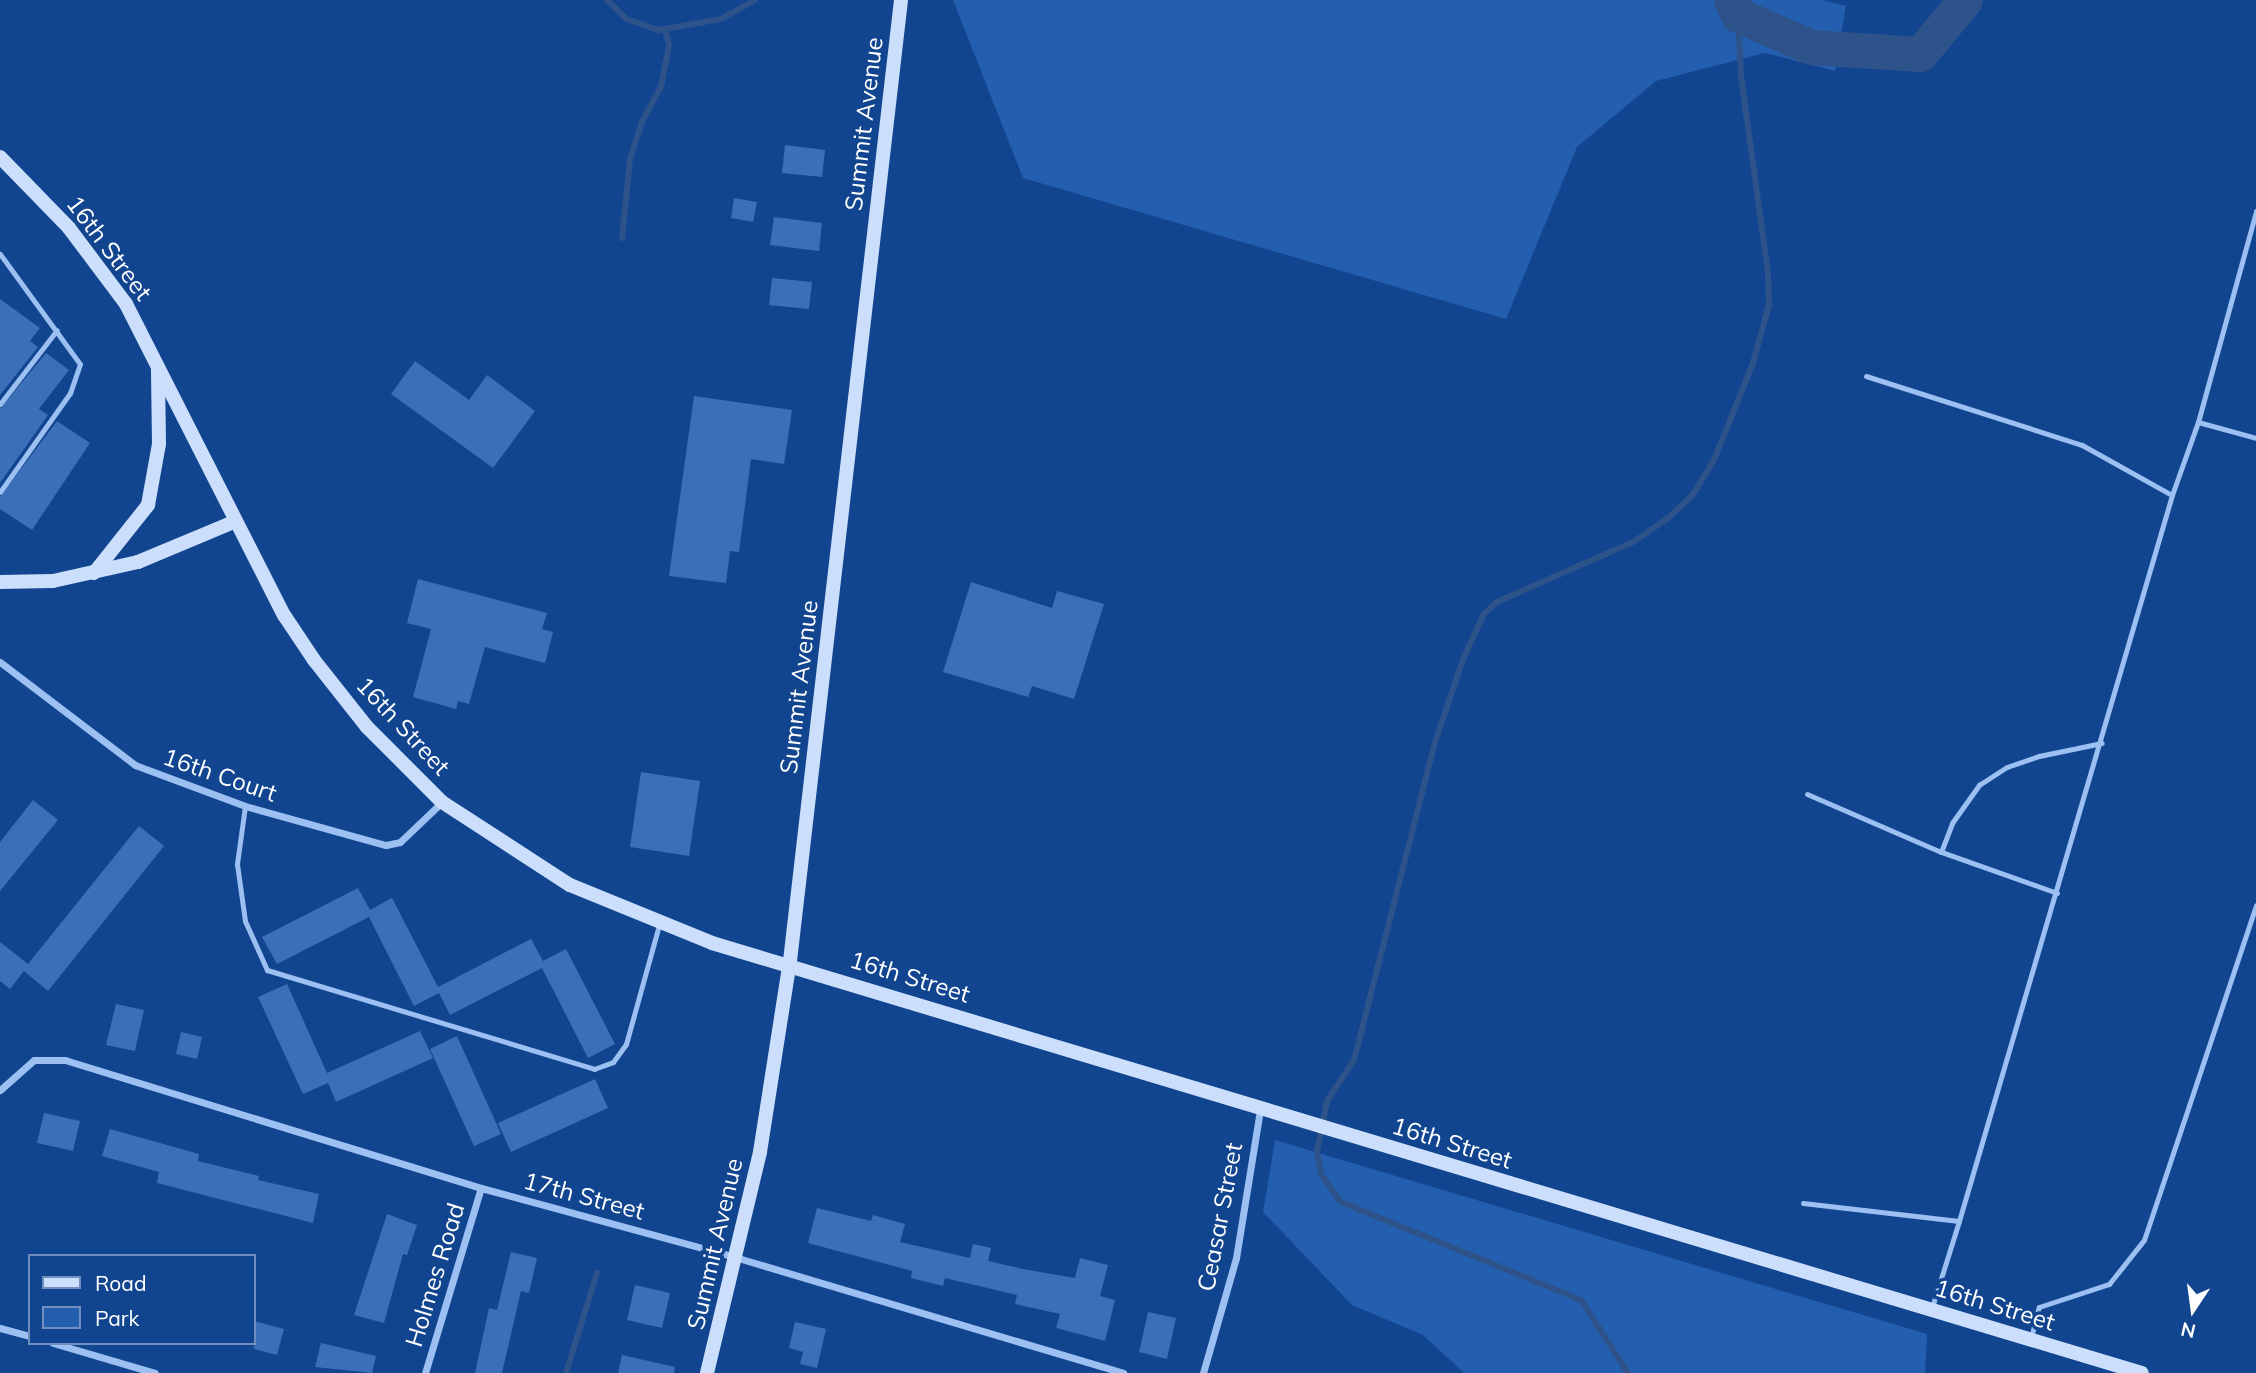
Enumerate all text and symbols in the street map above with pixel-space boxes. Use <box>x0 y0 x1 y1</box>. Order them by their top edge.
street label: Summit Avenue <box>839 35 889 213</box>
street label: 16th Street <box>60 190 158 306</box>
street label: Summit Avenue <box>774 598 824 776</box>
street label: 16th Street <box>350 671 456 781</box>
street label: 16th Court <box>159 742 281 808</box>
street label: 16th Street <box>847 945 973 1009</box>
street label: 16th Street <box>1389 1111 1515 1175</box>
street label: Ceasar Street <box>1191 1140 1249 1294</box>
street label: Summit Avenue <box>681 1156 749 1332</box>
street label: 17th Street <box>520 1166 648 1226</box>
street label: Holmes Road <box>399 1200 471 1350</box>
legend <box>28 1254 256 1345</box>
text: Road <box>95 1270 146 1296</box>
street label: 16th Street <box>1932 1273 2058 1337</box>
north arrow <box>2158 1275 2228 1345</box>
text: Park <box>95 1305 139 1331</box>
text: N <box>2179 1317 2198 1344</box>

